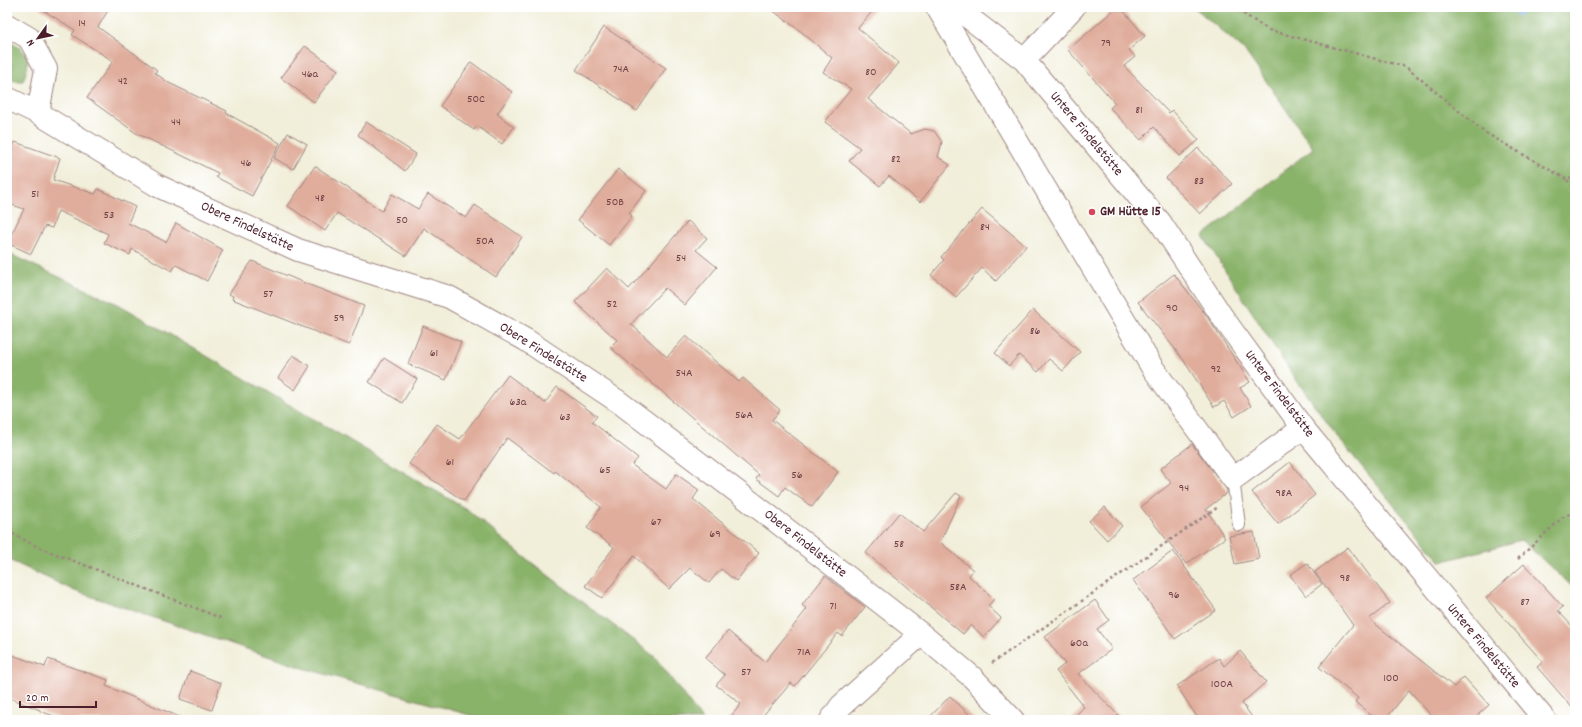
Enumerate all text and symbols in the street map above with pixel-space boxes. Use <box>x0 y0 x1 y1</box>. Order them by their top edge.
house number: 14 <box>78 15 86 32</box>
north arrow <box>18 18 58 58</box>
text: N <box>23 35 39 49</box>
house number: 79 <box>1101 35 1111 52</box>
house number: 74A <box>613 61 630 78</box>
house number: 80 <box>865 64 877 81</box>
house number: 46a <box>302 66 319 83</box>
house number: 42 <box>118 73 128 90</box>
street label: Untere Findelstätte <box>1045 87 1127 181</box>
house number: 50C <box>467 91 485 108</box>
house number: 81 <box>1135 102 1143 119</box>
house number: 44 <box>171 114 181 131</box>
house number: 82 <box>891 151 901 168</box>
house number: 46 <box>241 155 252 172</box>
house number: 83 <box>1194 173 1204 190</box>
house number: 51 <box>31 186 39 203</box>
house number: 48 <box>315 190 325 207</box>
house number: 50B <box>606 194 624 211</box>
street label: Obere Findelstätte <box>197 197 297 257</box>
place label: GM Hütte 15 <box>1100 202 1161 222</box>
house number: 53 <box>104 207 114 224</box>
marker: GM Hütte 15 <box>1087 207 1097 217</box>
house number: 50 <box>396 212 408 229</box>
house number: 84 <box>980 219 990 236</box>
house number: 50A <box>476 233 495 250</box>
house number: 54 <box>676 250 686 267</box>
house number: 57 <box>263 286 273 303</box>
house number: 52 <box>607 296 617 313</box>
house number: 90 <box>1166 300 1178 317</box>
house number: 59 <box>333 310 345 327</box>
street label: Obere Findelstätte <box>495 318 591 388</box>
house number: 86 <box>1030 323 1040 340</box>
house number: 61 <box>430 345 438 362</box>
street label: Untere Findelstätte <box>1239 346 1319 442</box>
house number: 92 <box>1211 361 1221 378</box>
house number: 54A <box>675 365 693 382</box>
house number: 63a <box>510 394 527 411</box>
house number: 56A <box>735 407 753 424</box>
house number: 63 <box>559 409 571 426</box>
house number: 61 <box>446 454 454 471</box>
house number: 65 <box>599 462 611 479</box>
house number: 56 <box>791 467 803 484</box>
house number: 94 <box>1179 480 1189 497</box>
house number: 98A <box>1276 485 1293 502</box>
street label: Obere Findelstätte <box>759 505 851 583</box>
house number: 67 <box>651 514 662 531</box>
house number: 69 <box>709 526 721 543</box>
house number: 58 <box>894 536 904 553</box>
house number: 98 <box>1340 570 1350 587</box>
house number: 58A <box>950 579 967 596</box>
house number: 96 <box>1168 587 1180 604</box>
house number: 87 <box>1520 594 1530 611</box>
house number: 71 <box>829 598 837 615</box>
street label: Untere Findelstätte <box>1442 599 1524 693</box>
house number: 60a <box>1070 635 1088 652</box>
house number: 71A <box>797 644 811 661</box>
house number: 57 <box>741 664 751 681</box>
house number: 100 <box>1383 670 1399 687</box>
house number: 100A <box>1211 676 1234 693</box>
scale bar <box>20 683 96 709</box>
text: 20 m <box>26 690 49 707</box>

